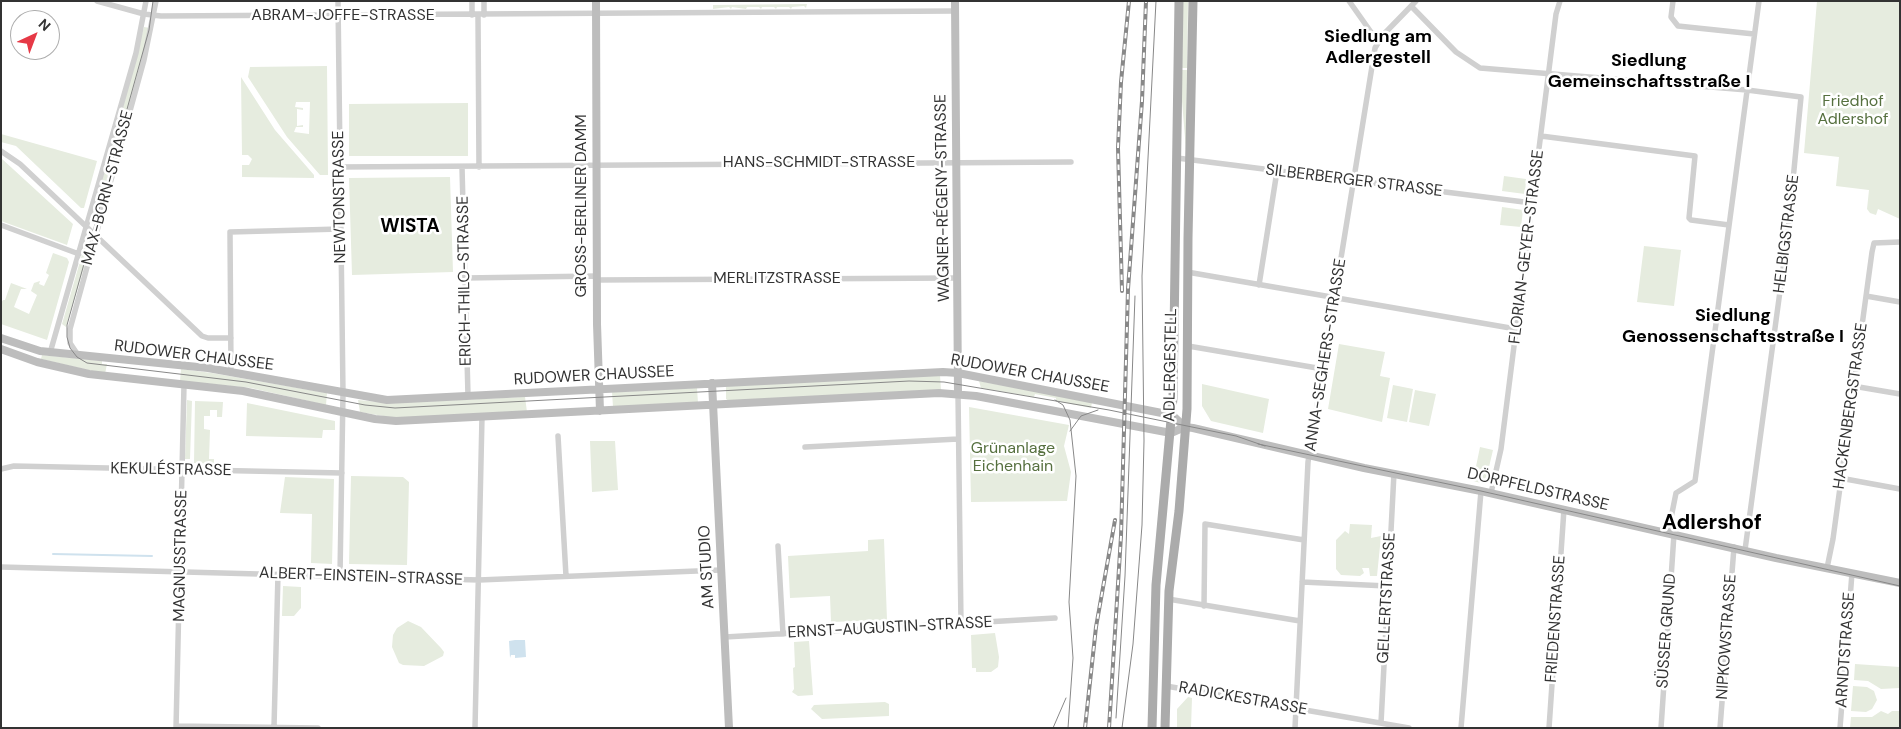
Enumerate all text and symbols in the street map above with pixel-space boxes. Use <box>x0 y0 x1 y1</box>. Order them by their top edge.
street label: ABRAM-JOFFE-STRASSE <box>251 6 435 26</box>
north arrow <box>10 10 60 60</box>
text: N <box>35 15 54 35</box>
district label: Siedlung am Adlergestell <box>1324 26 1432 68</box>
district label: Siedlung Gemeinschaftsstraße I <box>1548 50 1750 92</box>
park label: Friedhof Adlershof <box>1818 92 1888 130</box>
street label: WAGNER-RÉGENY-STRASSE <box>932 94 954 302</box>
street label: MAX-BORN-STRASSE <box>78 109 138 267</box>
street label: GROSS-BERLINER DAMM <box>572 114 592 298</box>
street label: NEWTONSTRASSE <box>329 130 351 264</box>
street label: FLORIAN-GEYER-STRASSE <box>1506 149 1548 345</box>
street label: HANS-SCHMIDT-STRASSE <box>723 153 915 173</box>
street label: SILBERBERGER STRASSE <box>1264 161 1444 201</box>
street label: HELBIGSTRASSE <box>1770 173 1804 295</box>
street label: ERICH-THILO-STRASSE <box>454 196 476 366</box>
district label: WISTA <box>380 216 440 238</box>
street label: ANNA-SEGHERS-STRASSE <box>1301 257 1351 453</box>
street label: MERLITZSTRASSE <box>713 269 841 289</box>
district label: Siedlung Genossenschaftsstraße I <box>1622 305 1844 348</box>
street label: ADLERGESTELL <box>1160 308 1182 422</box>
street label: HACKENBERGSTRASSE <box>1830 322 1872 490</box>
street label: RUDOWER CHAUSSEE <box>113 337 275 375</box>
street label: RUDOWER CHAUSSEE <box>949 351 1111 397</box>
street label: RUDOWER CHAUSSEE <box>513 362 675 390</box>
park label: Grünanlage Eichenhain <box>971 439 1055 477</box>
street label: KEKULÉSTRASSE <box>110 459 232 481</box>
street label: DÖRPFELDSTRASSE <box>1465 464 1611 516</box>
street label: MAGNUSSTRASSE <box>170 490 192 622</box>
district label: Adlershof <box>1662 510 1762 536</box>
street label: AM STUDIO <box>695 525 719 609</box>
street label: GELLERTSTRASSE <box>1374 532 1400 664</box>
street label: FRIEDENSTRASSE <box>1542 555 1570 683</box>
street label: ALBERT-EINSTEIN-STRASSE <box>259 564 463 590</box>
street label: SÜSSER GRUND <box>1653 573 1681 689</box>
street label: NIPKOWSTRASSE <box>1713 574 1741 700</box>
street label: ARNDTSTRASSE <box>1832 591 1860 709</box>
street label: ERNST-AUGUSTIN-STRASSE <box>787 613 993 643</box>
street label: RADICKESTRASSE <box>1177 678 1309 720</box>

